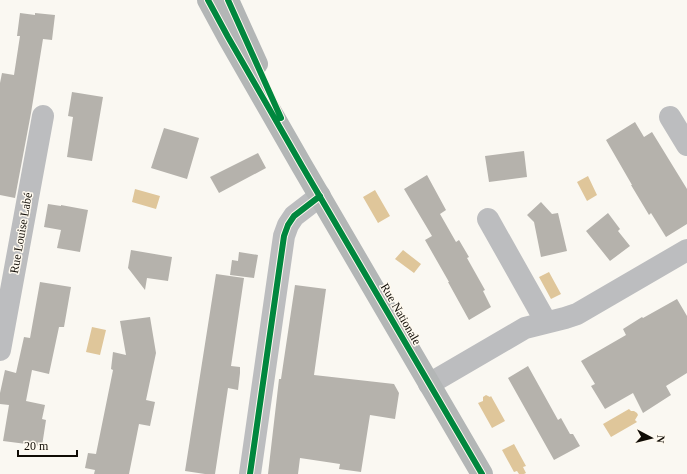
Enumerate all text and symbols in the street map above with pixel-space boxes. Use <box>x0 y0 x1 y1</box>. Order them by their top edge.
street label: Rue Louise Labé <box>7 191 35 275</box>
street label: Rue Nationale <box>378 281 424 347</box>
north arrow <box>631 418 671 458</box>
scale bar <box>18 432 77 458</box>
text: N <box>654 435 667 444</box>
text: 20 m <box>24 439 49 453</box>

